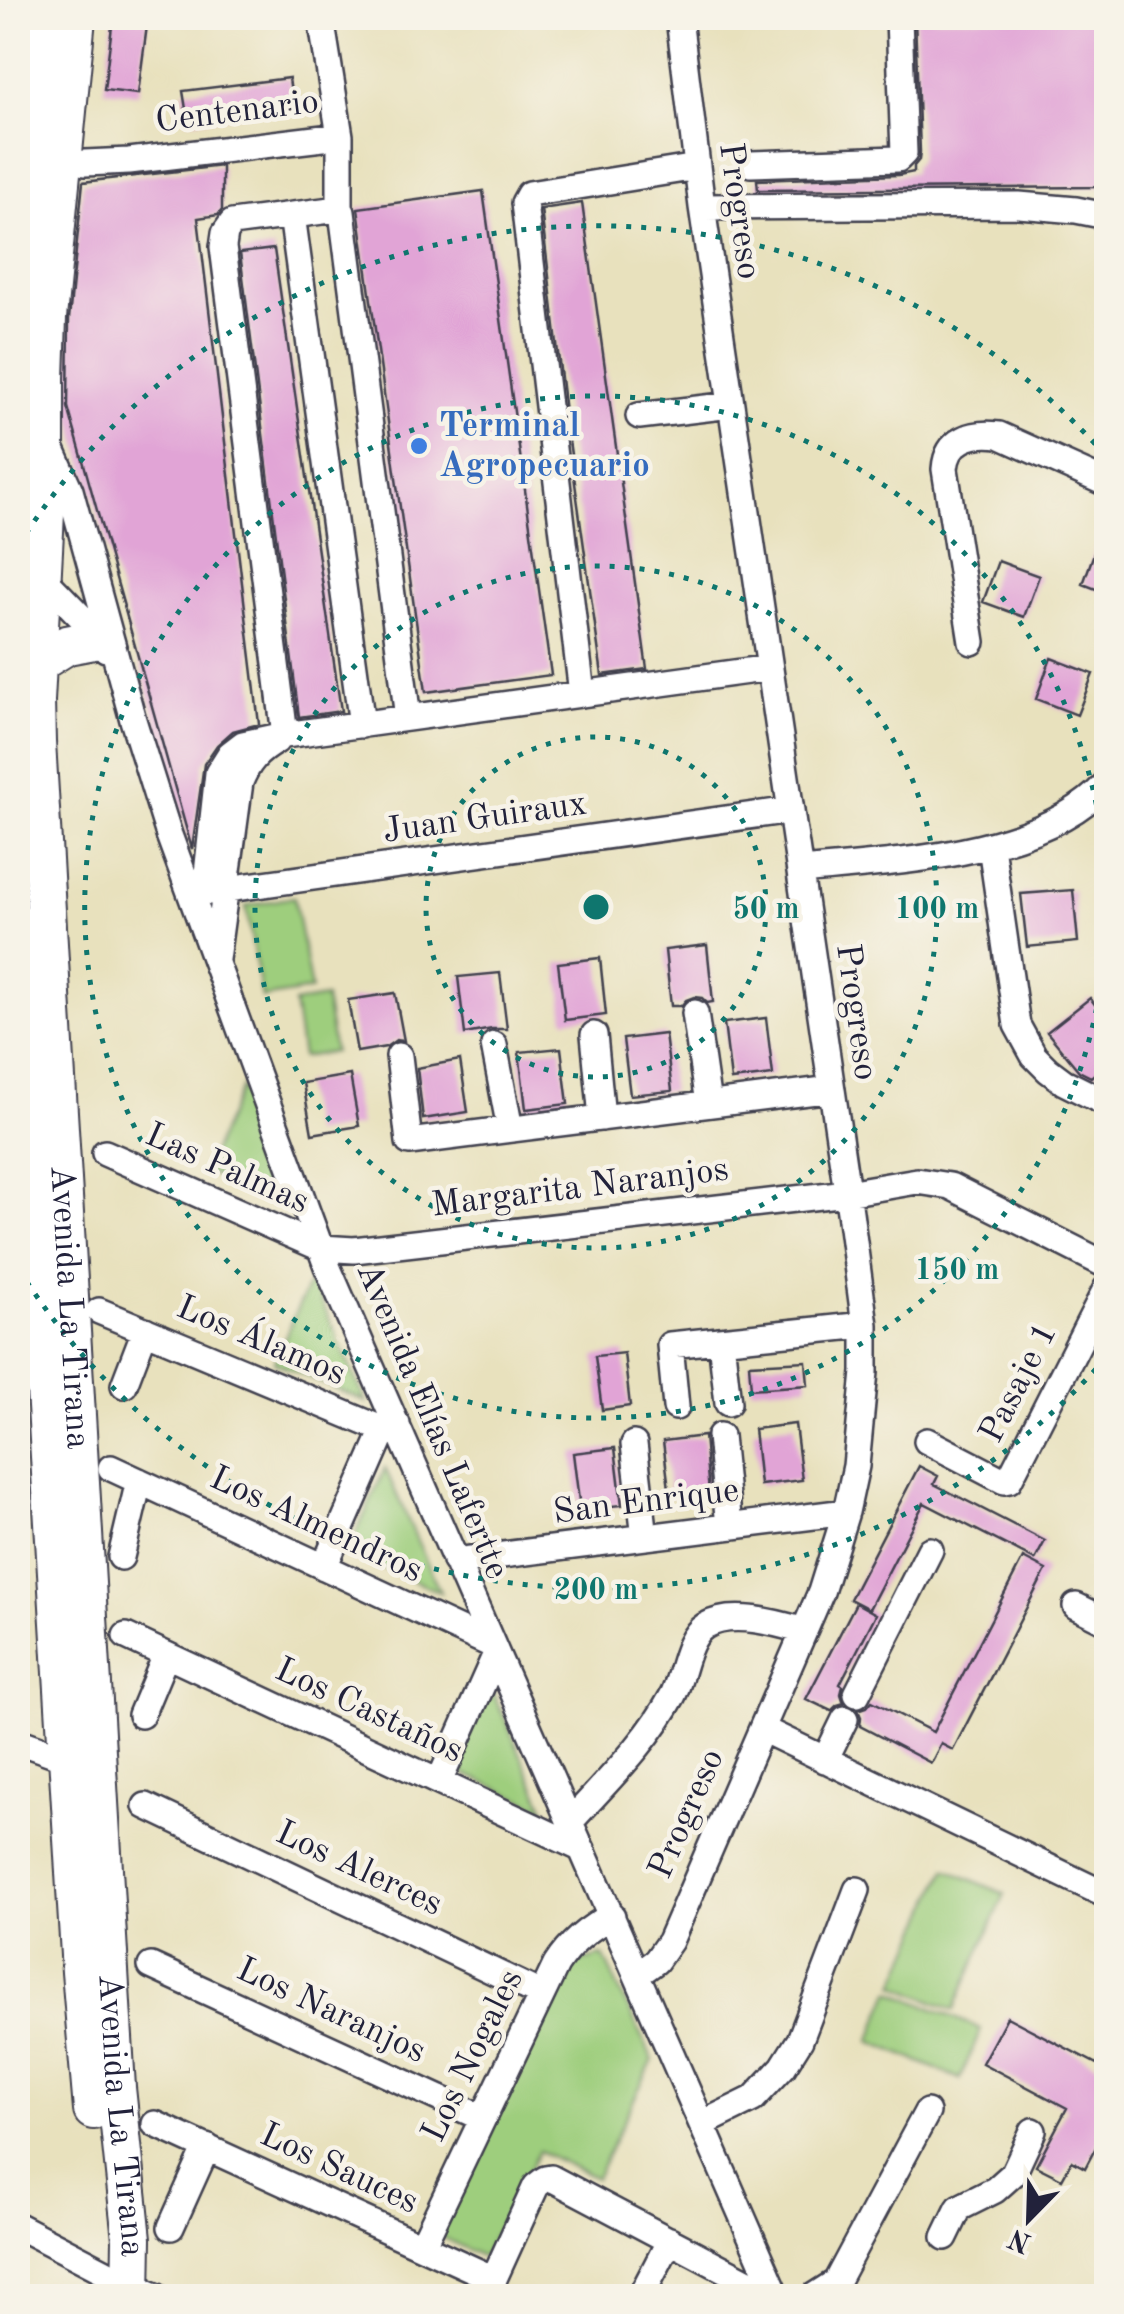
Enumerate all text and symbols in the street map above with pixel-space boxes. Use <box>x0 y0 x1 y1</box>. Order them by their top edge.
street label: Centenario <box>153 85 321 139</box>
street label: Progreso <box>712 141 766 281</box>
place label: Terminal Agropecuario <box>439 409 650 484</box>
marker: Terminal Agropecuario <box>408 435 430 457</box>
street label: Juan Guiraux <box>381 786 589 850</box>
centre of rings <box>578 889 614 925</box>
text: 50 m <box>732 895 800 925</box>
text: 100 m <box>895 895 979 925</box>
street label: Progreso <box>829 942 883 1082</box>
street label: Las Palmas <box>140 1117 314 1221</box>
street label: Margarita Naranjos <box>430 1152 730 1224</box>
street label: Avenida La Tirana <box>44 1164 95 1450</box>
text: 150 m <box>915 1256 999 1286</box>
street label: Avenida Elías Lafertte <box>349 1258 515 1584</box>
street label: Los Álamos <box>171 1283 353 1392</box>
street label: Pasaje 1 <box>974 1317 1064 1449</box>
street label: Los Almendros <box>204 1461 428 1589</box>
street label: San Enrique <box>551 1473 741 1531</box>
text: 200 m <box>554 1576 638 1606</box>
street label: Los Castaños <box>270 1652 468 1770</box>
street label: Progreso <box>643 1744 731 1884</box>
street label: Los Alerces <box>270 1815 448 1923</box>
street label: Los Naranjos <box>231 1952 431 2070</box>
street label: Los Nogales <box>416 1964 530 2148</box>
street label: Avenida La Tirana <box>92 1973 149 2257</box>
street label: Los Sauces <box>255 2117 423 2221</box>
north arrow <box>979 2169 1079 2269</box>
text: N <box>1005 2222 1036 2256</box>

